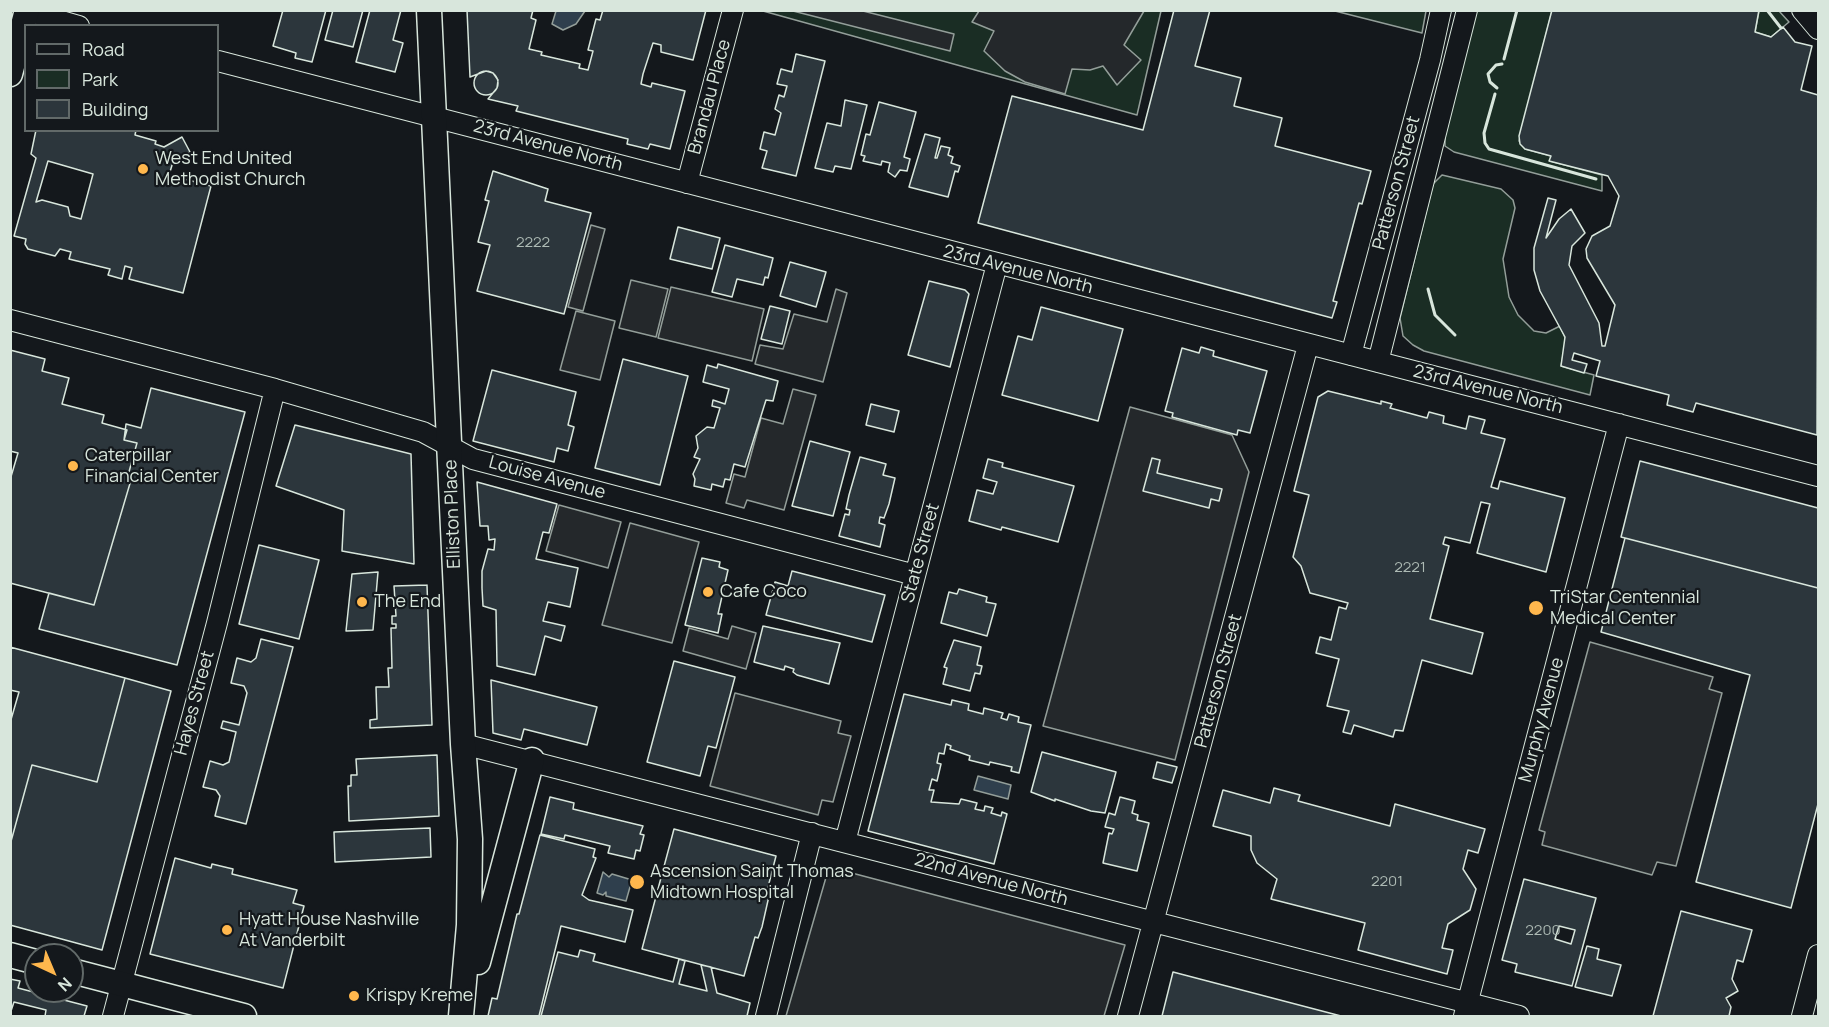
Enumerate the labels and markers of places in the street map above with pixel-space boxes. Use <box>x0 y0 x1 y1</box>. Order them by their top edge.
place label: West End United Methodist Church <box>155 148 306 190</box>
marker: West End United Methodist Church <box>136 162 150 176</box>
place label: Caterpillar Financial Center <box>85 445 219 488</box>
marker: Caterpillar Financial Center <box>66 459 80 473</box>
place label: Cafe Coco <box>720 581 807 603</box>
marker: Cafe Coco <box>701 585 715 599</box>
place label: TriStar Centennial Medical Center <box>1550 587 1700 630</box>
place label: The End <box>374 591 441 613</box>
marker: The End <box>355 595 369 609</box>
marker: TriStar Centennial Medical Center <box>1527 599 1545 617</box>
place label: Ascension Saint Thomas Midtown Hospital <box>650 861 854 904</box>
marker: Ascension Saint Thomas Midtown Hospital <box>628 873 646 891</box>
place label: Hyatt House Nashville At Vanderbilt <box>239 909 419 952</box>
marker: Hyatt House Nashville At Vanderbilt <box>220 923 234 937</box>
place label: Krispy Kreme <box>366 985 473 1007</box>
marker: Krispy Kreme <box>347 989 361 1003</box>

